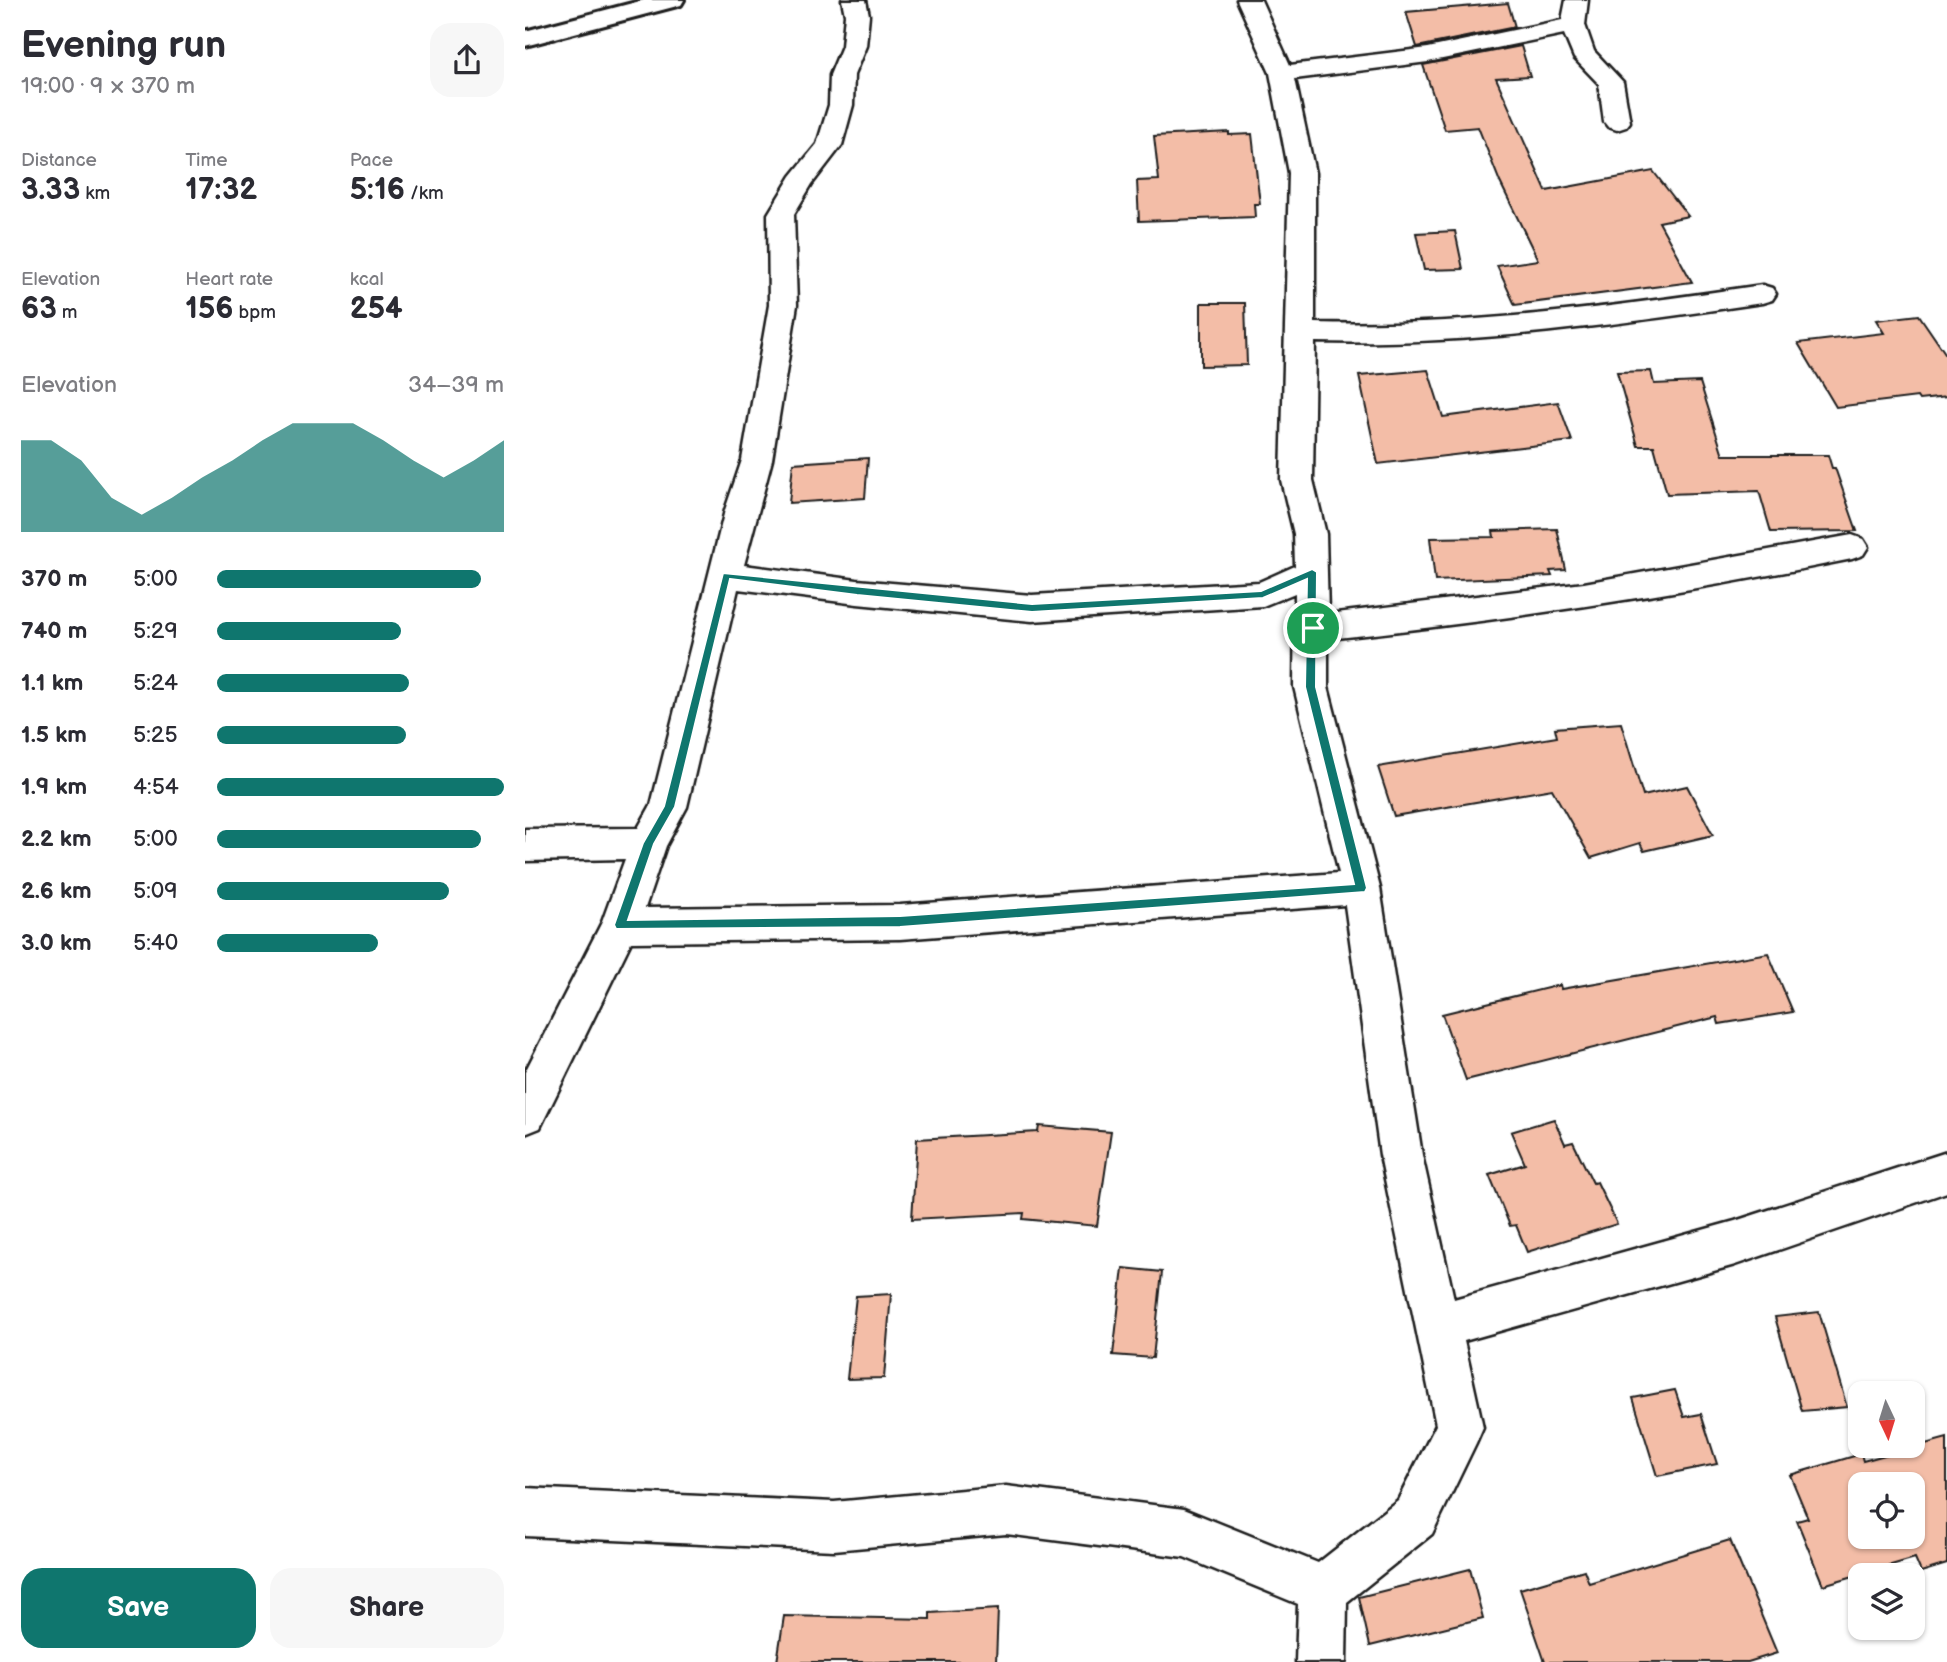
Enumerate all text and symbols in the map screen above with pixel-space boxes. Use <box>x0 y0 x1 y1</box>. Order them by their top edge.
text: Evening run <box>21 23 226 68</box>
button: share <box>430 23 504 97</box>
text: 19:00 · 9 × 370 m <box>21 72 195 100</box>
text: Distance <box>21 149 97 172</box>
text: Time <box>185 149 227 172</box>
text: Pace <box>350 149 393 172</box>
text: 3.33 <box>21 172 80 208</box>
text: 17:32 <box>185 172 257 208</box>
text: 5:16 <box>350 172 405 208</box>
text: km <box>80 182 110 205</box>
text: /km <box>405 182 444 205</box>
text: Elevation <box>21 268 100 291</box>
text: Heart rate <box>185 268 273 291</box>
text: kcal <box>350 268 384 291</box>
text: 63 <box>21 291 57 327</box>
text: 156 <box>185 291 233 327</box>
text: 254 <box>350 291 403 327</box>
text: m <box>57 301 78 324</box>
text: bpm <box>233 301 276 324</box>
text: Elevation <box>21 371 117 399</box>
text: 34–39 m <box>408 371 504 399</box>
text: 370 m <box>21 565 87 593</box>
text: 5:00 <box>133 565 178 593</box>
pin <box>1283 598 1343 658</box>
icon: arrive <box>1294 609 1332 647</box>
text: 740 m <box>21 617 87 645</box>
text: 5:29 <box>133 617 178 645</box>
text: 1.1 km <box>21 669 83 697</box>
text: 5:24 <box>133 669 178 697</box>
text: 1.5 km <box>21 721 87 749</box>
text: 5:25 <box>133 721 178 749</box>
text: 1.9 km <box>21 773 87 801</box>
text: 4:54 <box>133 773 179 801</box>
text: 2.2 km <box>21 825 92 853</box>
text: 5:00 <box>133 825 178 853</box>
text: 2.6 km <box>21 877 92 905</box>
text: 5:09 <box>133 877 178 905</box>
text: 3.0 km <box>21 929 92 957</box>
text: 5:40 <box>133 929 178 957</box>
north arrow <box>1848 1381 1925 1458</box>
map controls <box>1848 1381 1925 1640</box>
button: locate <box>1848 1472 1925 1549</box>
button: layers <box>1848 1563 1925 1640</box>
button: Save <box>21 1568 256 1648</box>
button: Share <box>270 1568 504 1648</box>

